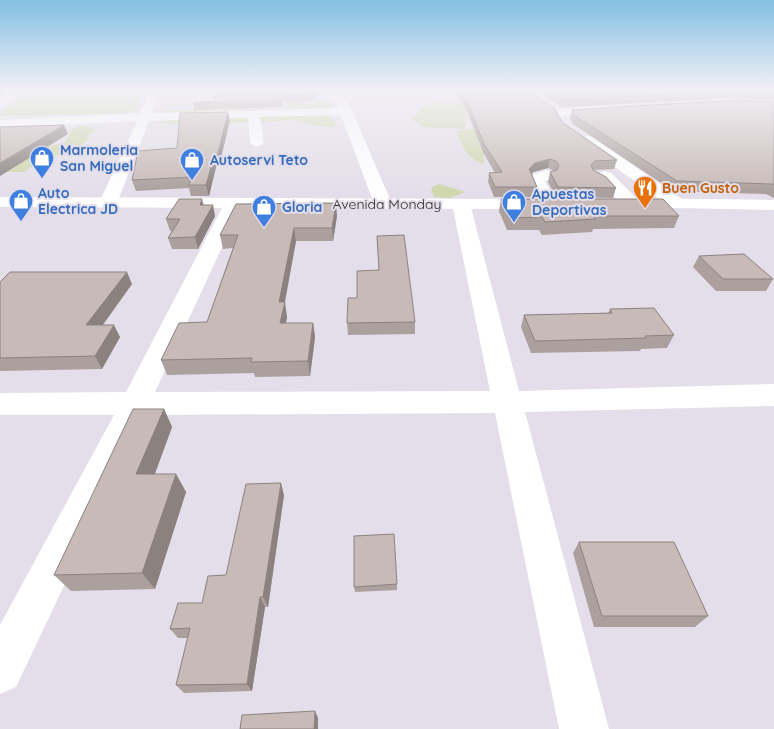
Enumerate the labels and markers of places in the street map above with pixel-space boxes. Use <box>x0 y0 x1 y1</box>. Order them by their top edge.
place label: Marmoleria San Miguel <box>60 141 138 175</box>
shop icon: Marmoleria San Miguel <box>29 145 55 179</box>
shop icon: Autoservi Teto <box>179 147 205 181</box>
place label: Autoservi Teto <box>210 151 308 169</box>
restaurant icon: Buen Gusto <box>632 175 658 209</box>
place label: Buen Gusto <box>662 179 739 197</box>
place label: Auto Electrica JD <box>38 184 118 218</box>
place label: Apuestas Deportivas <box>532 185 607 219</box>
shop icon: Auto Electrica JD <box>8 188 34 222</box>
shop icon: Apuestas Deportivas <box>501 189 527 223</box>
shop icon: Gloria <box>251 194 277 228</box>
place label: Gloria <box>282 198 322 216</box>

